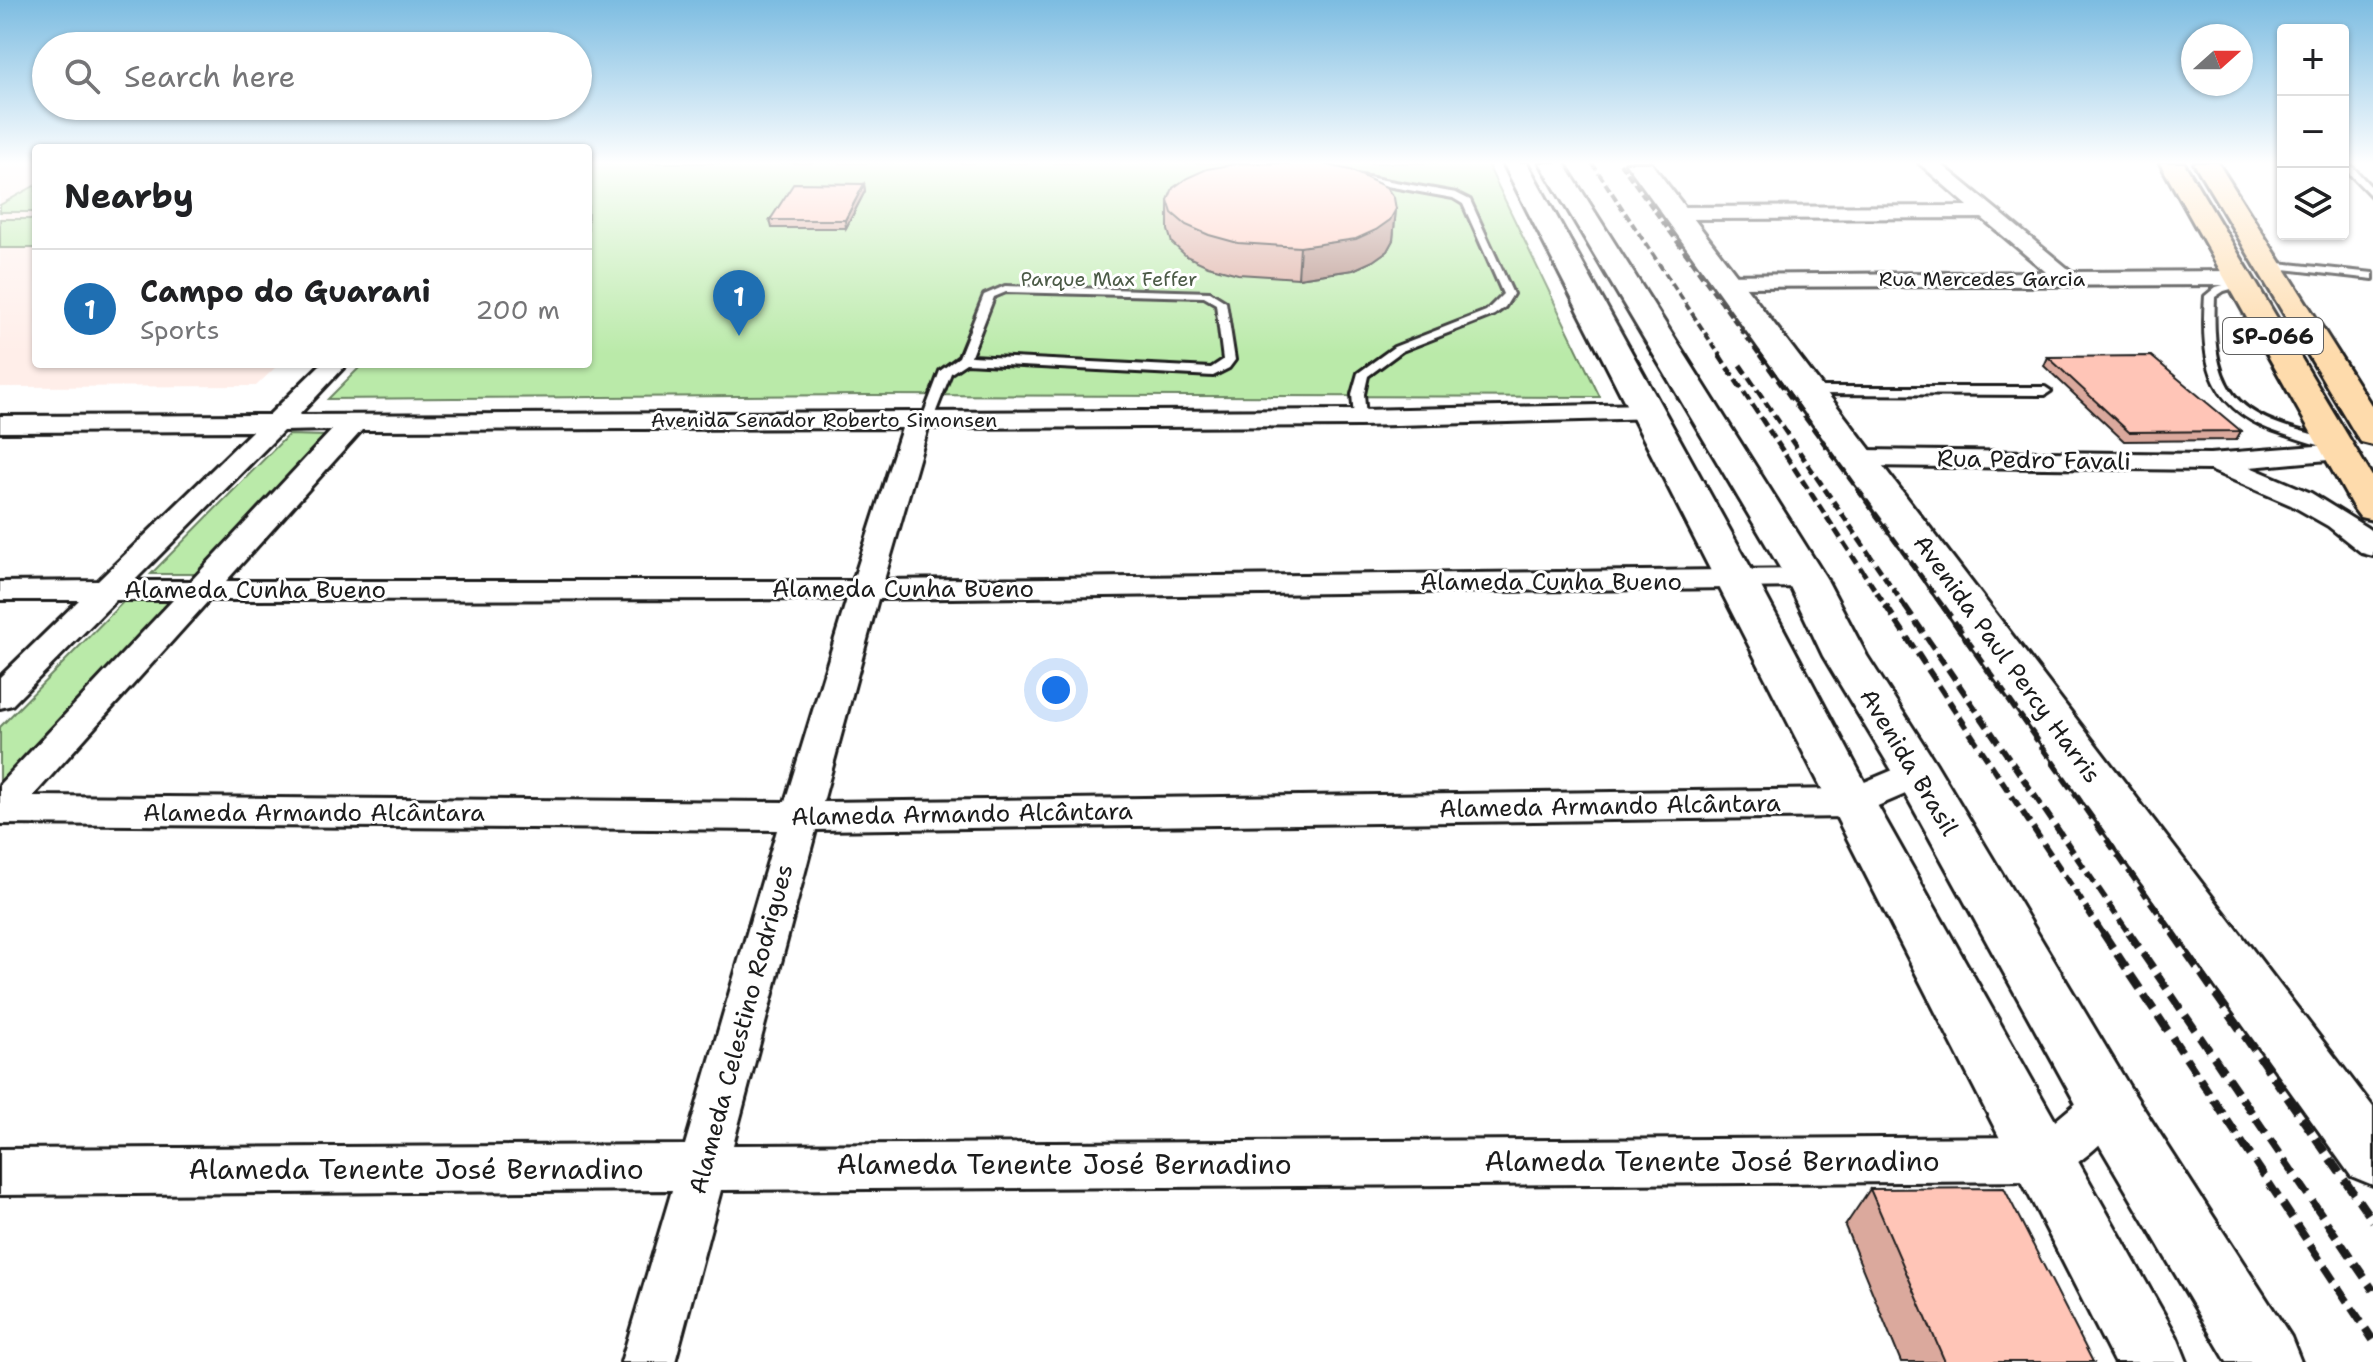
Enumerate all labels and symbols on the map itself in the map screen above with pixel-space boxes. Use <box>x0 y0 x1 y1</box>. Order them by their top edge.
north arrow <box>2181 24 2253 96</box>
park label: Parque Max Feffer <box>1020 266 1198 292</box>
street label: Rua Mercedes Garcia <box>1879 266 2086 292</box>
pin: 1 <box>713 270 765 336</box>
road number: SP-066 <box>2223 318 2323 354</box>
street label: Avenida Senador Roberto Simonsen <box>651 407 997 433</box>
street label: Rua Pedro Favali <box>1937 442 2131 478</box>
street label: Avenida Paul Percy Harris <box>1906 528 2108 790</box>
street label: Alameda Cunha Bueno <box>1420 566 1682 598</box>
street label: Alameda Cunha Bueno <box>772 573 1034 605</box>
street label: Alameda Cunha Bueno <box>124 574 386 606</box>
your location <box>1036 670 1076 710</box>
street label: Avenida Brasil <box>1853 683 1966 842</box>
street label: Alameda Armando Alcântara <box>1439 787 1781 825</box>
street label: Alameda Armando Alcântara <box>791 795 1133 833</box>
street label: Alameda Armando Alcântara <box>143 797 485 829</box>
street label: Alameda Celestino Rodrigues <box>681 860 801 1198</box>
street label: Alameda Tenente José Bernadino <box>1484 1142 1940 1180</box>
street label: Alameda Tenente José Bernadino <box>836 1145 1292 1183</box>
street label: Alameda Tenente José Bernadino <box>188 1150 644 1188</box>

